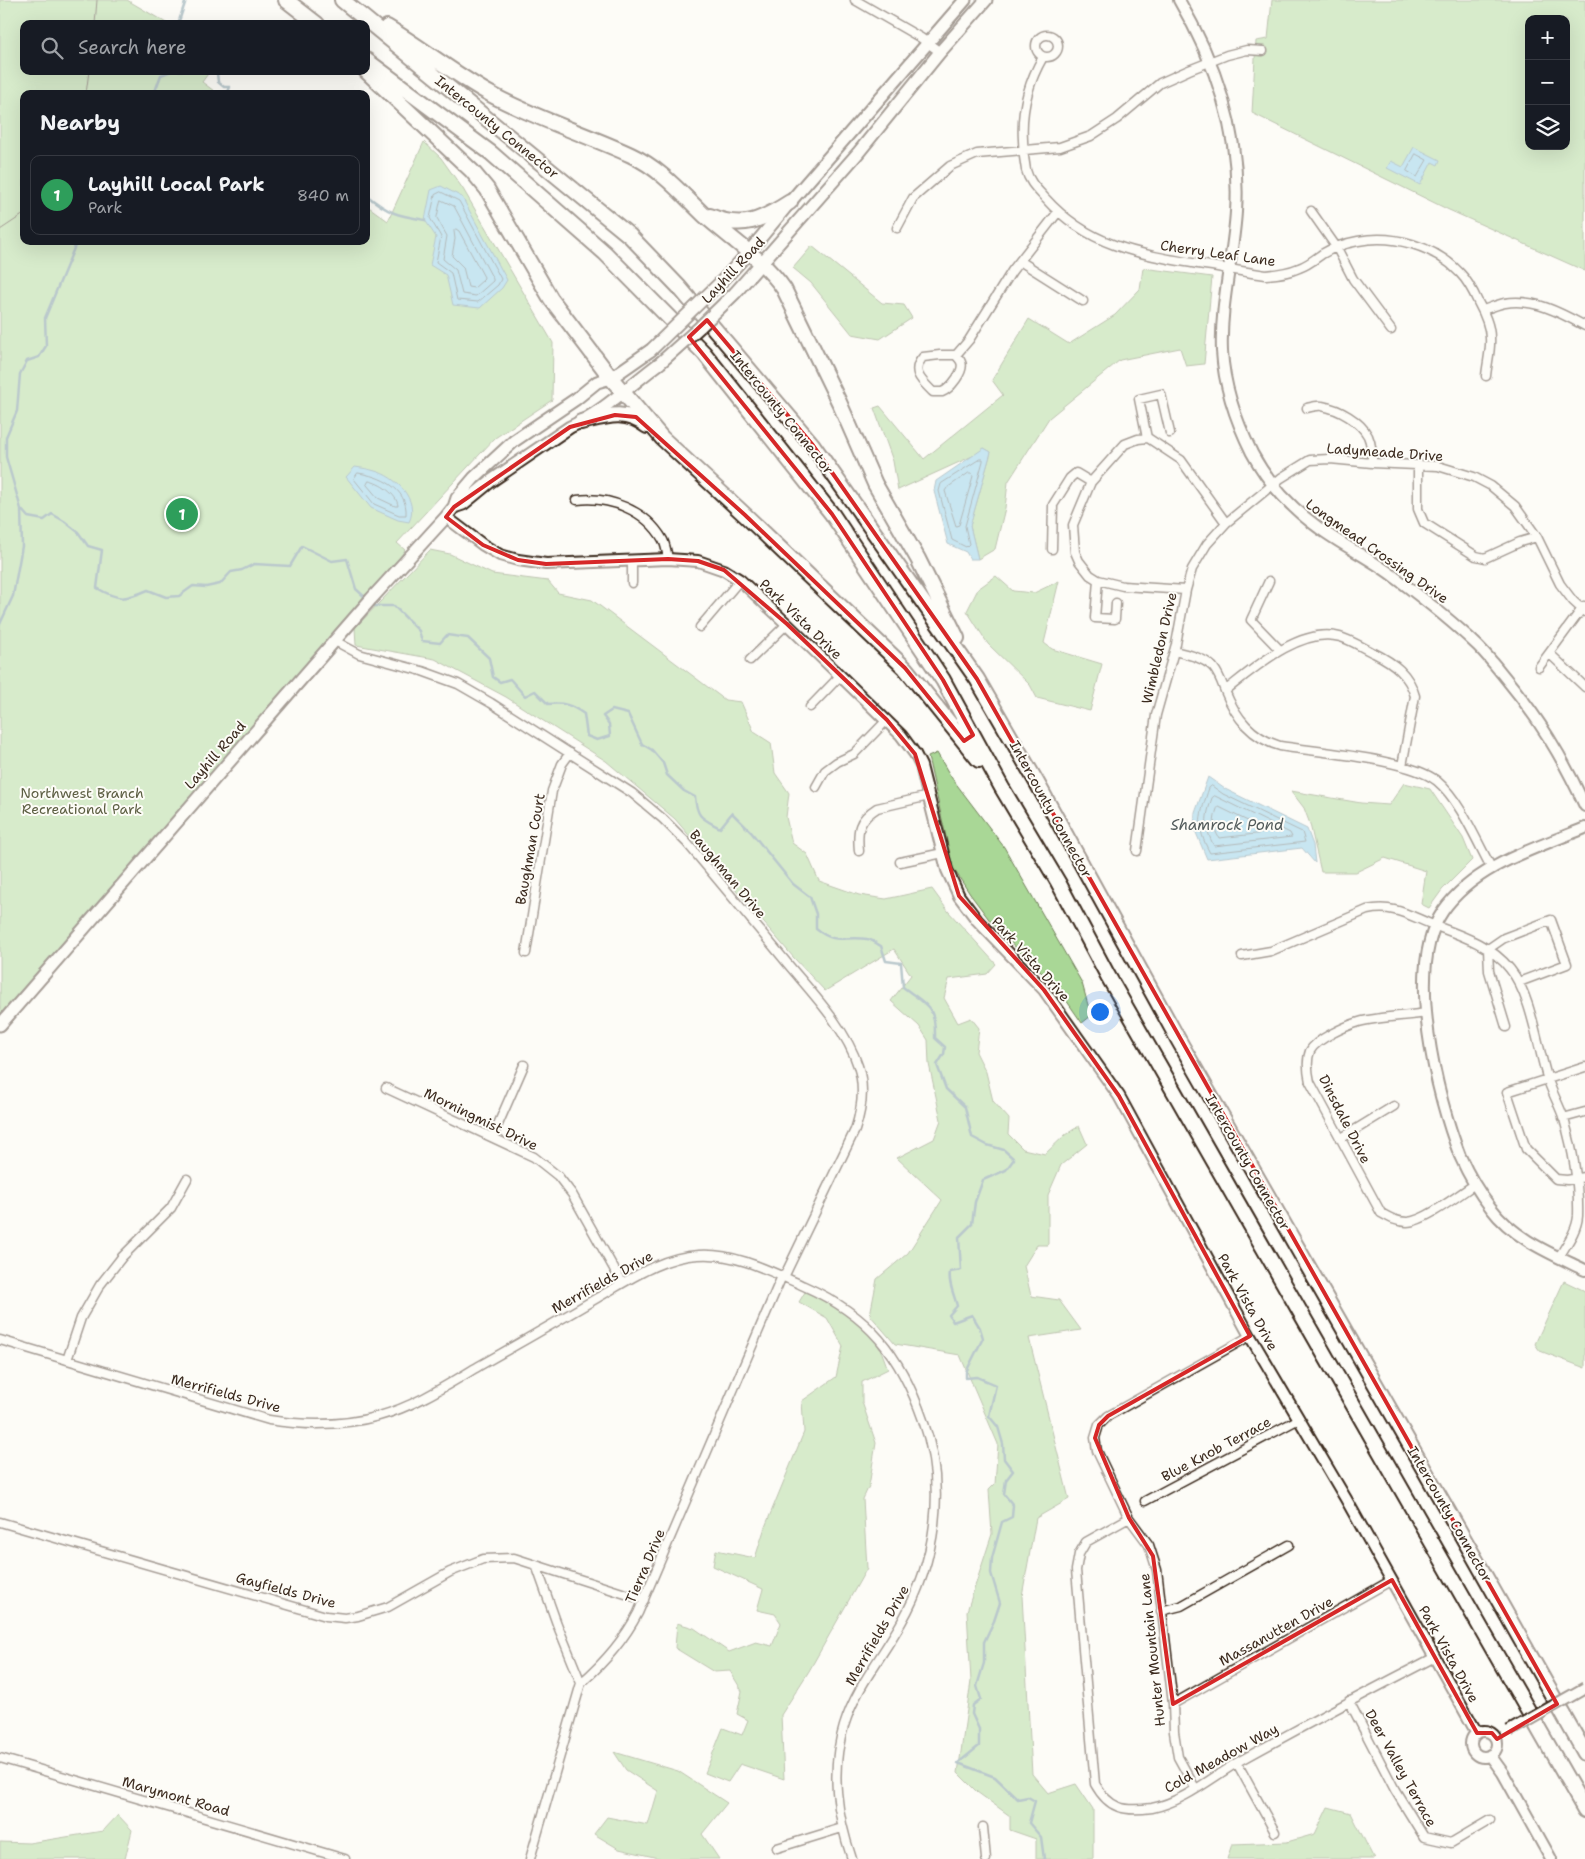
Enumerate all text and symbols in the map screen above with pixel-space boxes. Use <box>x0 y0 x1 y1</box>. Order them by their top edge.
map controls <box>1525 15 1570 150</box>
button: + <box>1525 15 1570 60</box>
search box <box>20 20 370 75</box>
icon: search <box>38 34 66 62</box>
text: Search here <box>78 35 187 60</box>
button: − <box>1525 60 1570 105</box>
street label: Intercounty Connector <box>431 71 563 183</box>
button: layers <box>1525 105 1570 150</box>
text: Nearby <box>40 109 120 137</box>
text: Layhill Local Park <box>88 172 265 197</box>
text: 1 <box>53 185 61 206</box>
text: 840 m <box>297 185 349 206</box>
text: Park <box>88 197 122 218</box>
street label: Layhill Road <box>698 233 769 307</box>
street label: Cherry Leaf Lane <box>1159 236 1277 270</box>
street label: Intercounty Connector <box>726 346 838 478</box>
street label: Ladymeade Drive <box>1326 439 1444 465</box>
pin: 1 <box>166 495 198 533</box>
street label: Longmead Crossing Drive <box>1302 495 1452 607</box>
street label: Park Vista Drive <box>756 575 846 663</box>
street label: Wimbledon Drive <box>1137 590 1181 706</box>
street label: Layhill Road <box>180 717 250 793</box>
street label: Intercounty Connector <box>1006 737 1096 881</box>
park label: Northwest Branch Recreational Park <box>20 784 144 818</box>
street label: Baughman Court <box>511 792 549 906</box>
water label: Shamrock Pond <box>1171 815 1284 835</box>
street label: Baughman Drive <box>686 826 770 922</box>
street label: Park Vista Drive <box>988 913 1074 1005</box>
your location <box>1087 999 1113 1025</box>
street label: Dinsdale Drive <box>1315 1072 1375 1166</box>
street label: Morningmist Drive <box>421 1084 541 1154</box>
street label: Intercounty Connector <box>1202 1091 1295 1234</box>
street label: Merrifields Drive <box>548 1247 656 1317</box>
street label: Park Vista Drive <box>1214 1250 1282 1354</box>
street label: Merrifields Drive <box>169 1370 283 1416</box>
street label: Blue Knob Terrace <box>1158 1412 1274 1486</box>
street label: Intercounty Connector <box>1404 1443 1497 1586</box>
street label: Tierra Drive <box>621 1526 669 1606</box>
street label: Gayfields Drive <box>234 1568 338 1612</box>
street label: Hunter Mountain Lane <box>1135 1572 1169 1727</box>
street label: Merrifields Drive <box>841 1582 913 1688</box>
street label: Massanutten Drive <box>1216 1592 1336 1670</box>
street label: Park Vista Drive <box>1415 1602 1483 1706</box>
street label: Deer Valley Terrace <box>1361 1706 1441 1830</box>
street label: Cold Meadow Way <box>1161 1719 1281 1797</box>
street label: Marymont Road <box>120 1772 232 1820</box>

